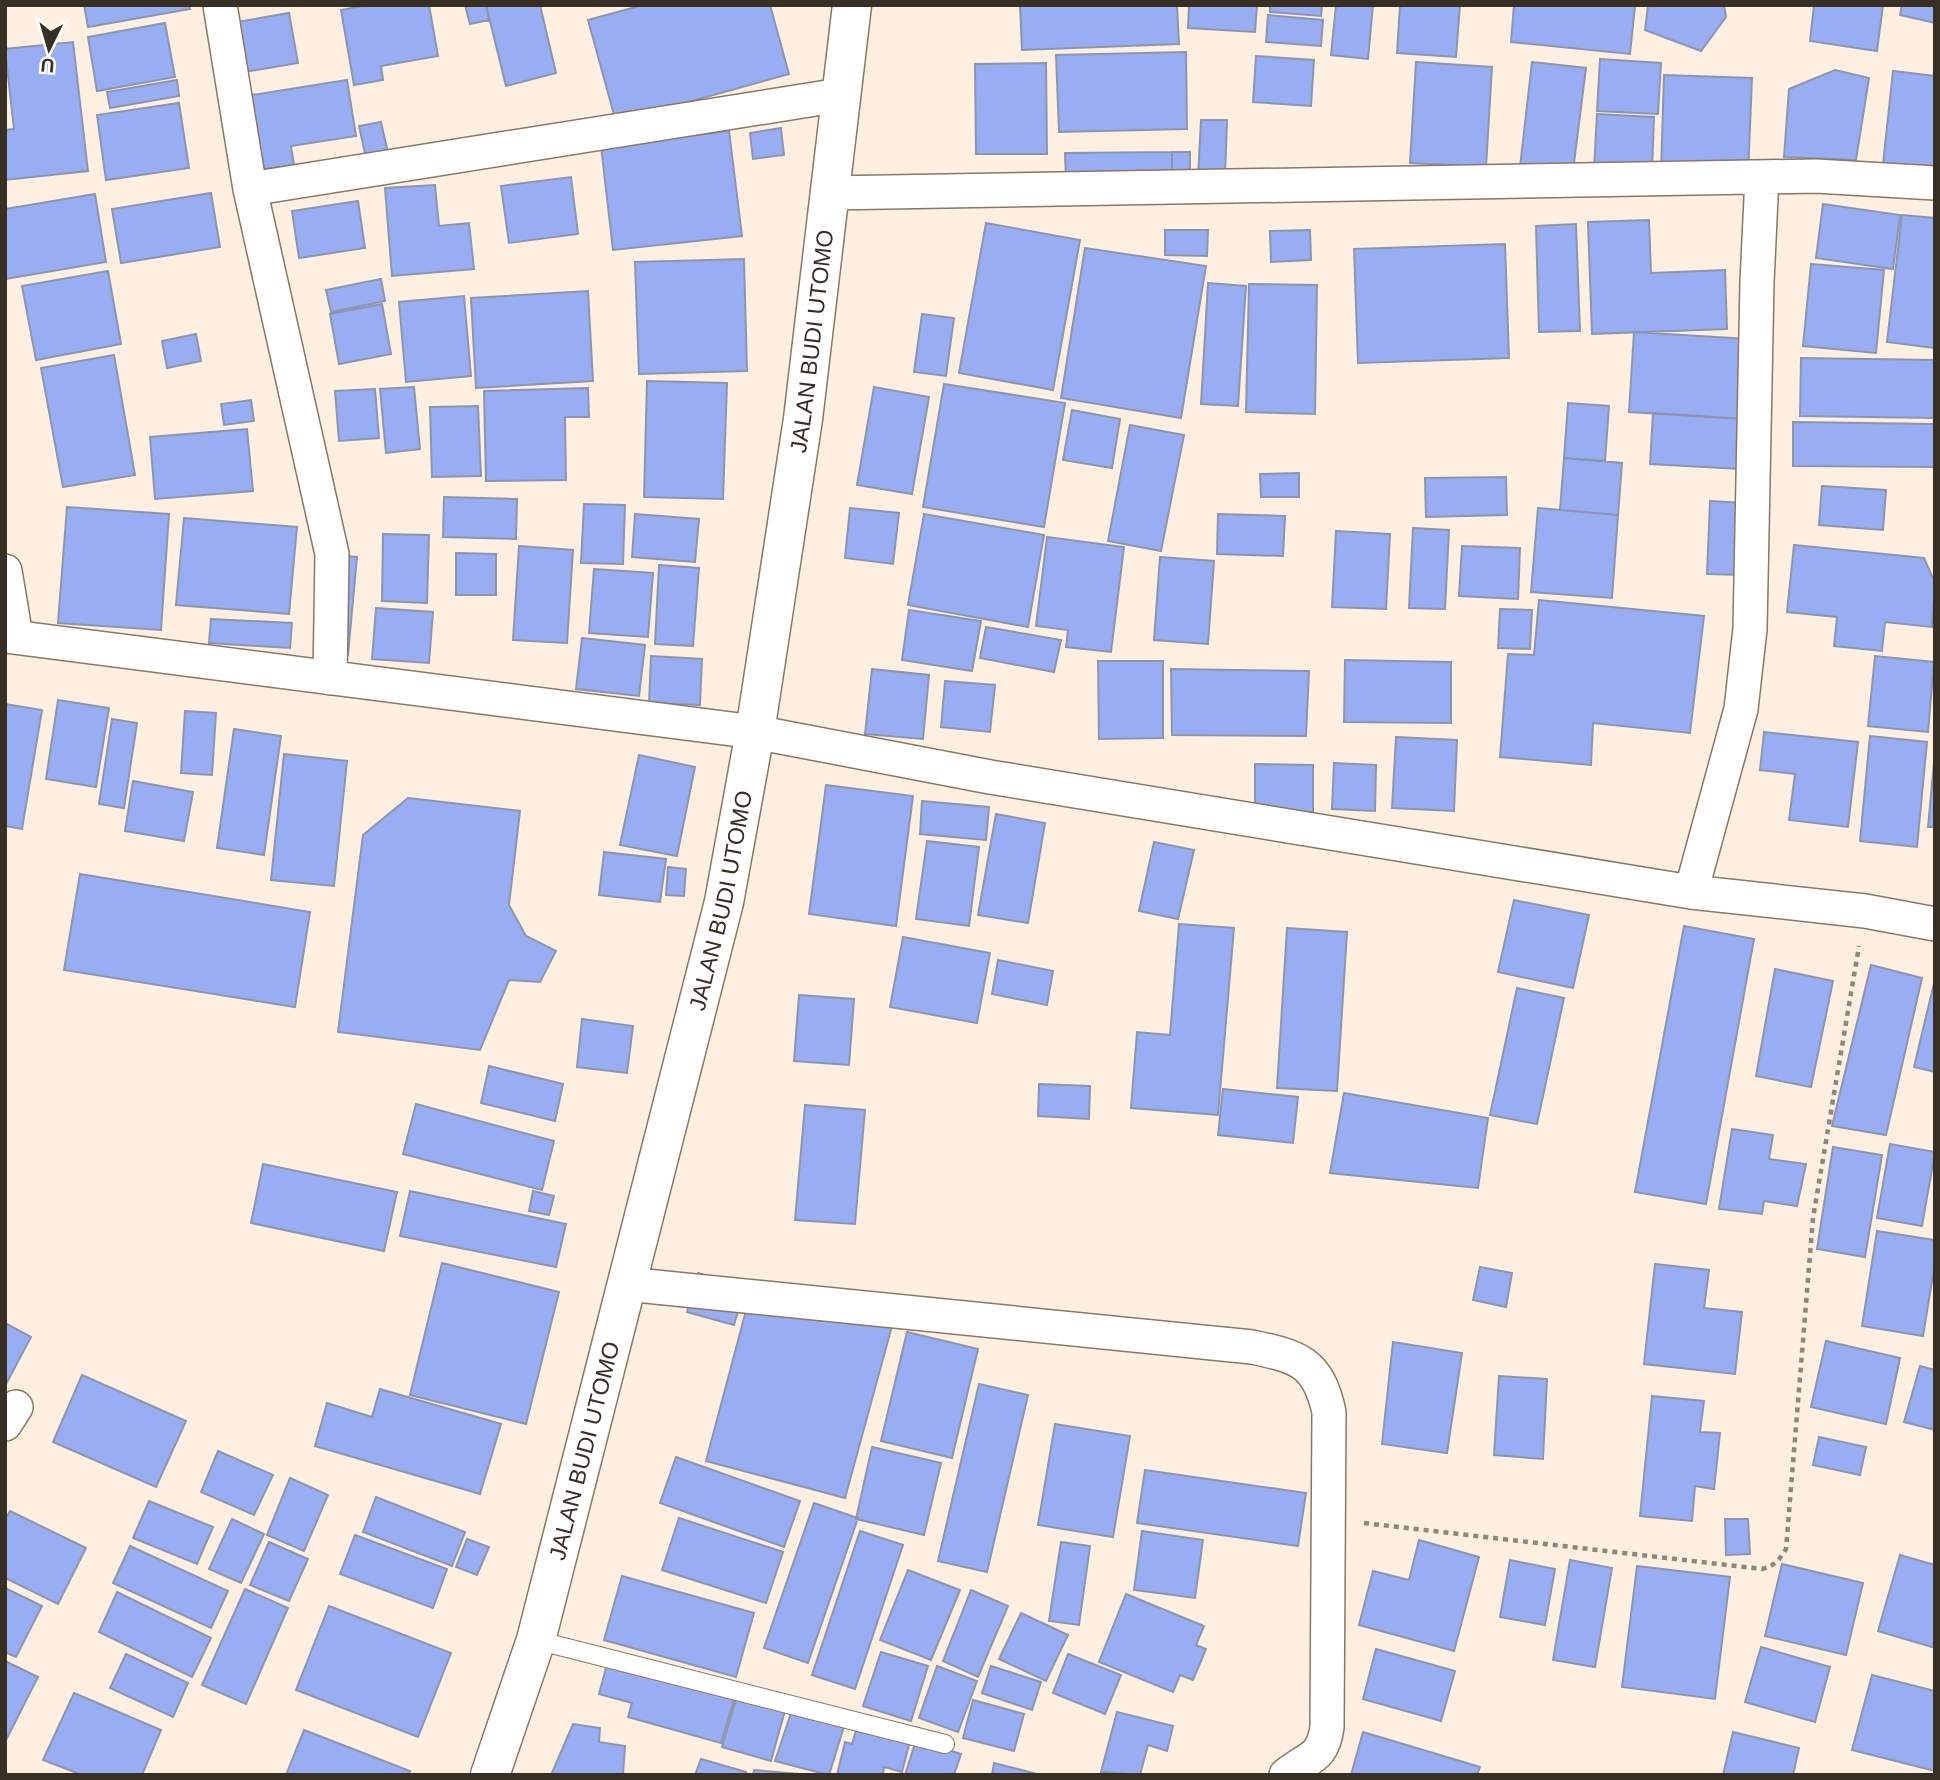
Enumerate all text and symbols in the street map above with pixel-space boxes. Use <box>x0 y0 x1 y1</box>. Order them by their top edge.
north arrow <box>14 14 84 84</box>
text: U <box>40 54 55 76</box>
street label: JALAN BUDI UTOMO <box>785 228 838 455</box>
street label: JALAN BUDI UTOMO <box>684 788 757 1013</box>
street label: JALAN BUDI UTOMO <box>544 1339 625 1563</box>

